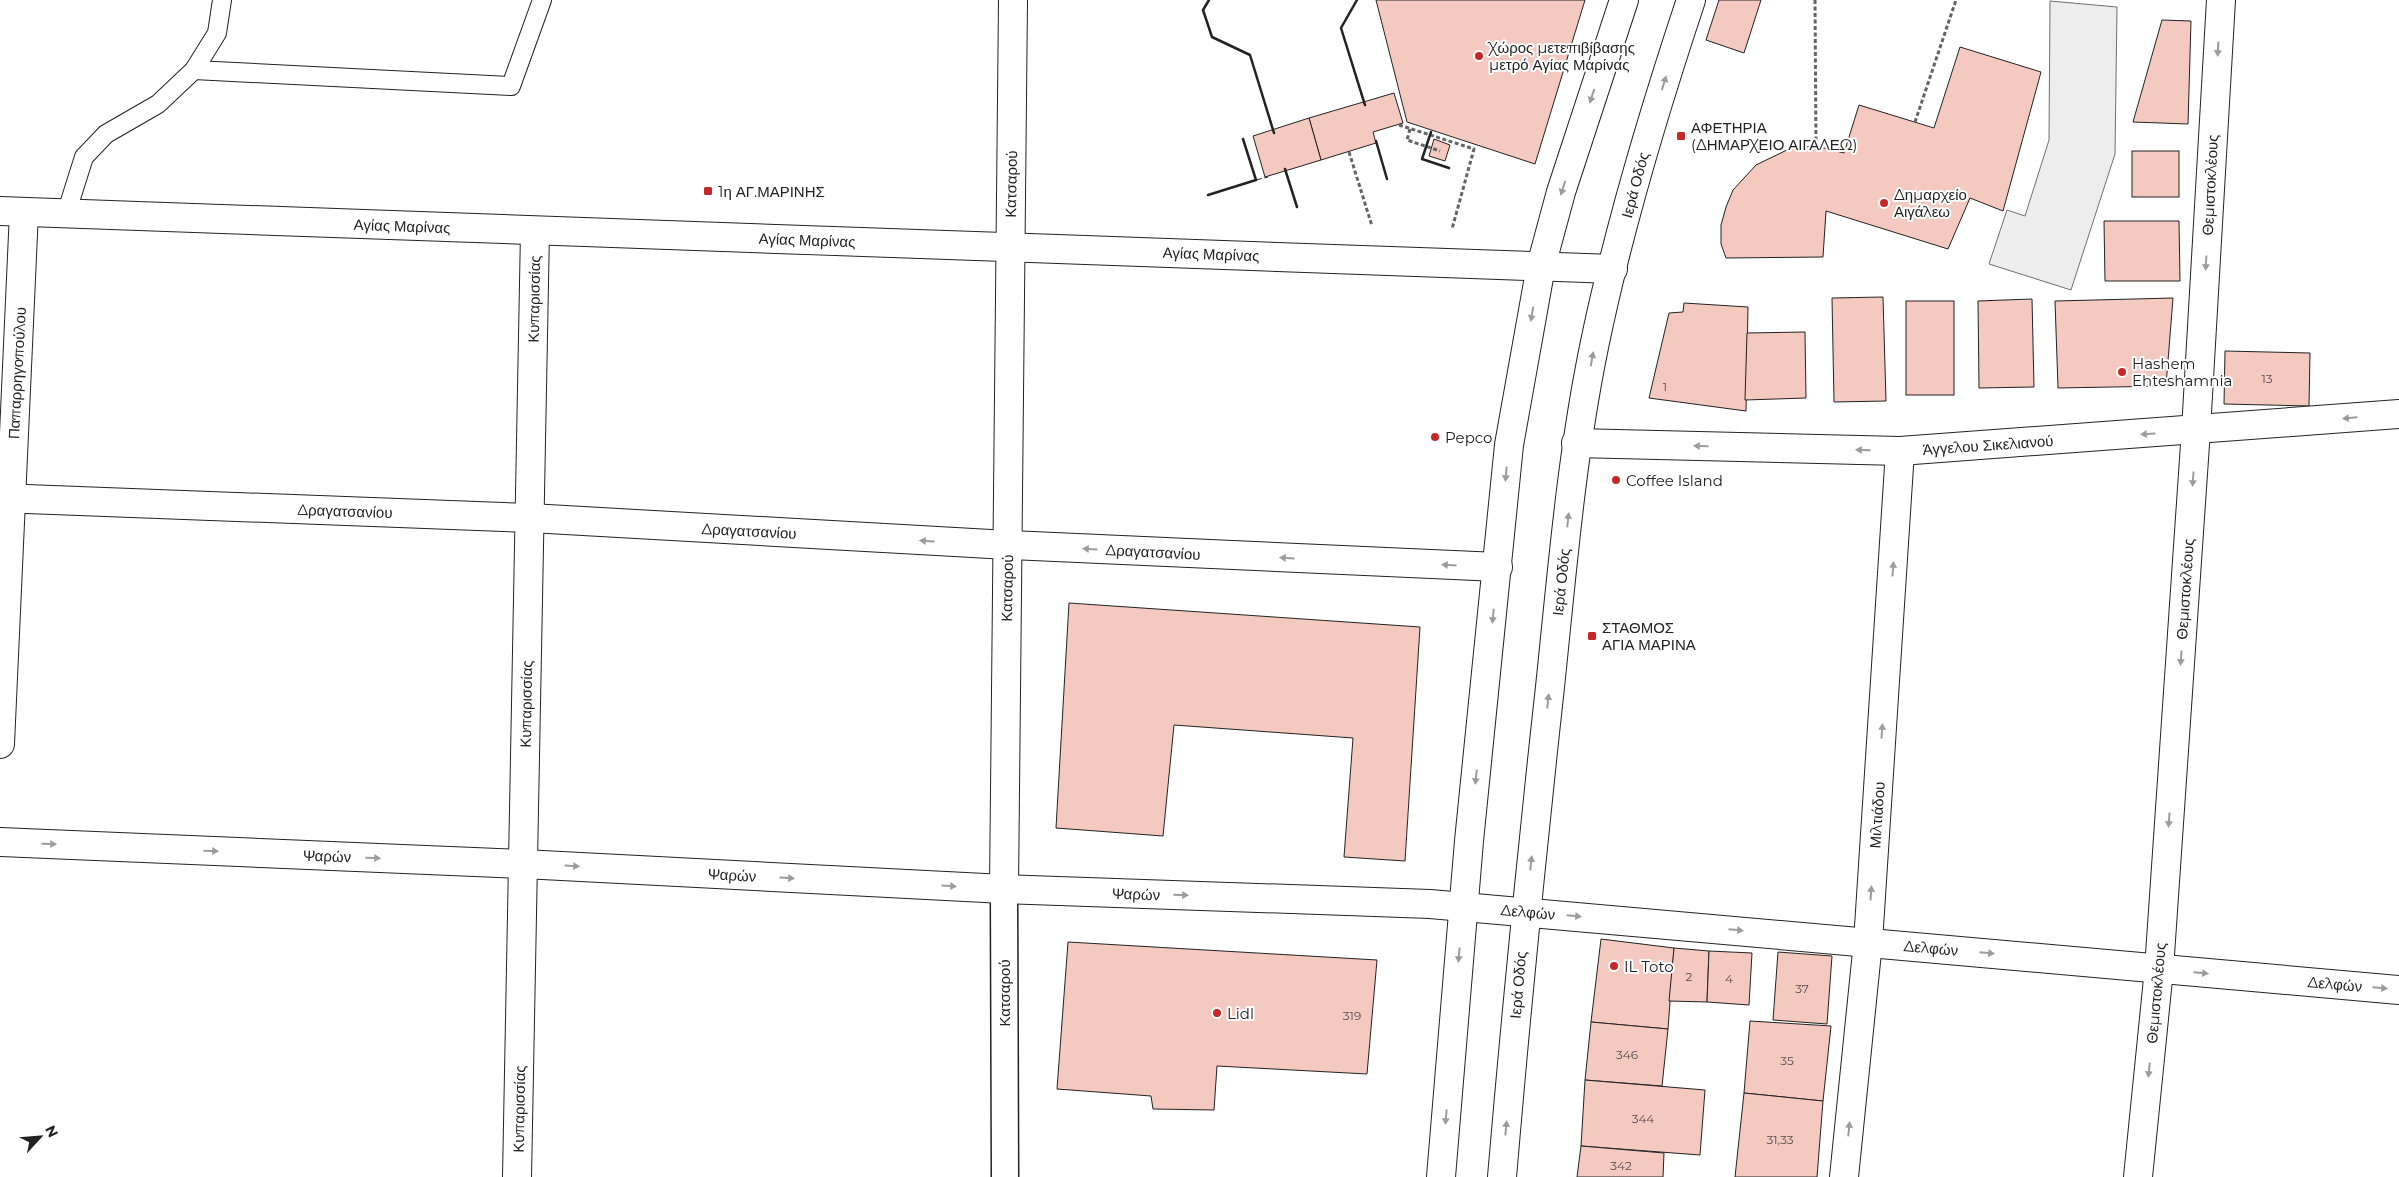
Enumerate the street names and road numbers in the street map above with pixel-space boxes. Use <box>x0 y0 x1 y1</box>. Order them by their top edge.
street label: Θεμιστοκλέους <box>2198 134 2222 236</box>
street label: Κατσαρού <box>1001 150 1021 218</box>
street label: Ιερά Οδός <box>1617 150 1653 220</box>
street label: Αγίας Μαρίνας <box>353 215 451 237</box>
street label: Αγίας Μαρίνας <box>758 229 856 251</box>
street label: Αγίας Μαρίνας <box>1162 243 1260 265</box>
street label: Κυπαρισσίας <box>524 255 544 343</box>
street label: Παπαρρηγοπούλου <box>4 306 30 440</box>
street label: Άγγελου Σικελιανού <box>1922 431 2054 459</box>
street label: Δραγατσανίου <box>297 500 393 522</box>
street label: Δραγατσανίου <box>701 519 797 543</box>
street label: Θεμιστοκλέους <box>2172 538 2198 640</box>
street label: Δραγατσανίου <box>1105 540 1201 564</box>
street label: Ιερά Οδός <box>1548 547 1574 617</box>
street label: Κατσαρού <box>997 554 1017 622</box>
street label: Κυπαρισσίας <box>516 660 536 748</box>
street label: Μιλτιάδου <box>1865 781 1889 849</box>
street label: Ψαρών <box>302 846 352 866</box>
street label: Ψαρών <box>707 864 757 886</box>
street label: Ψαρών <box>1111 884 1161 904</box>
street label: Δελφών <box>1500 900 1556 924</box>
street label: Δελφών <box>1903 936 1959 960</box>
street label: Θεμιστοκλέους <box>2142 942 2170 1044</box>
street label: Ιερά Οδός <box>1506 951 1530 1019</box>
street label: Κατσαρού <box>995 959 1014 1027</box>
street label: Δελφών <box>2307 972 2363 996</box>
street label: Κυπαρισσίας <box>509 1065 529 1153</box>

